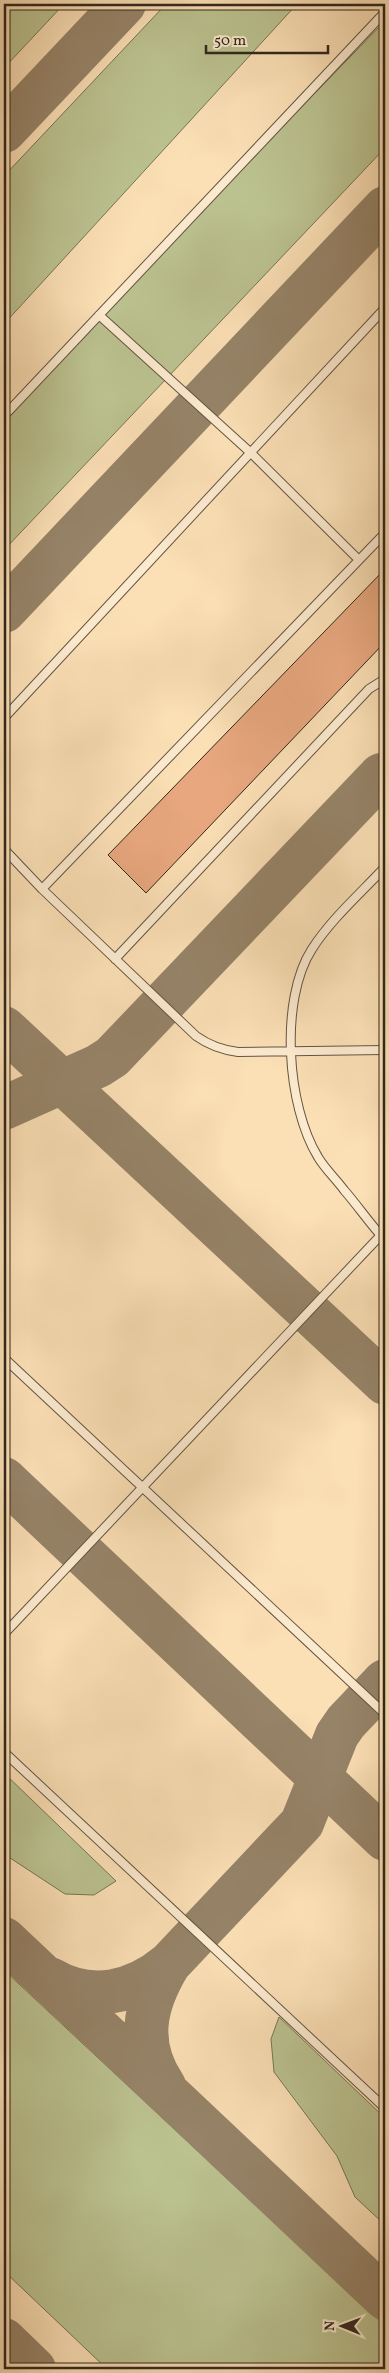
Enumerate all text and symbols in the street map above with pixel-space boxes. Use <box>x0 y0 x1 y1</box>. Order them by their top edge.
scale bar <box>206 22 329 54</box>
text: 50 m <box>214 31 246 52</box>
north arrow <box>316 2300 366 2350</box>
text: N <box>321 2321 340 2331</box>

